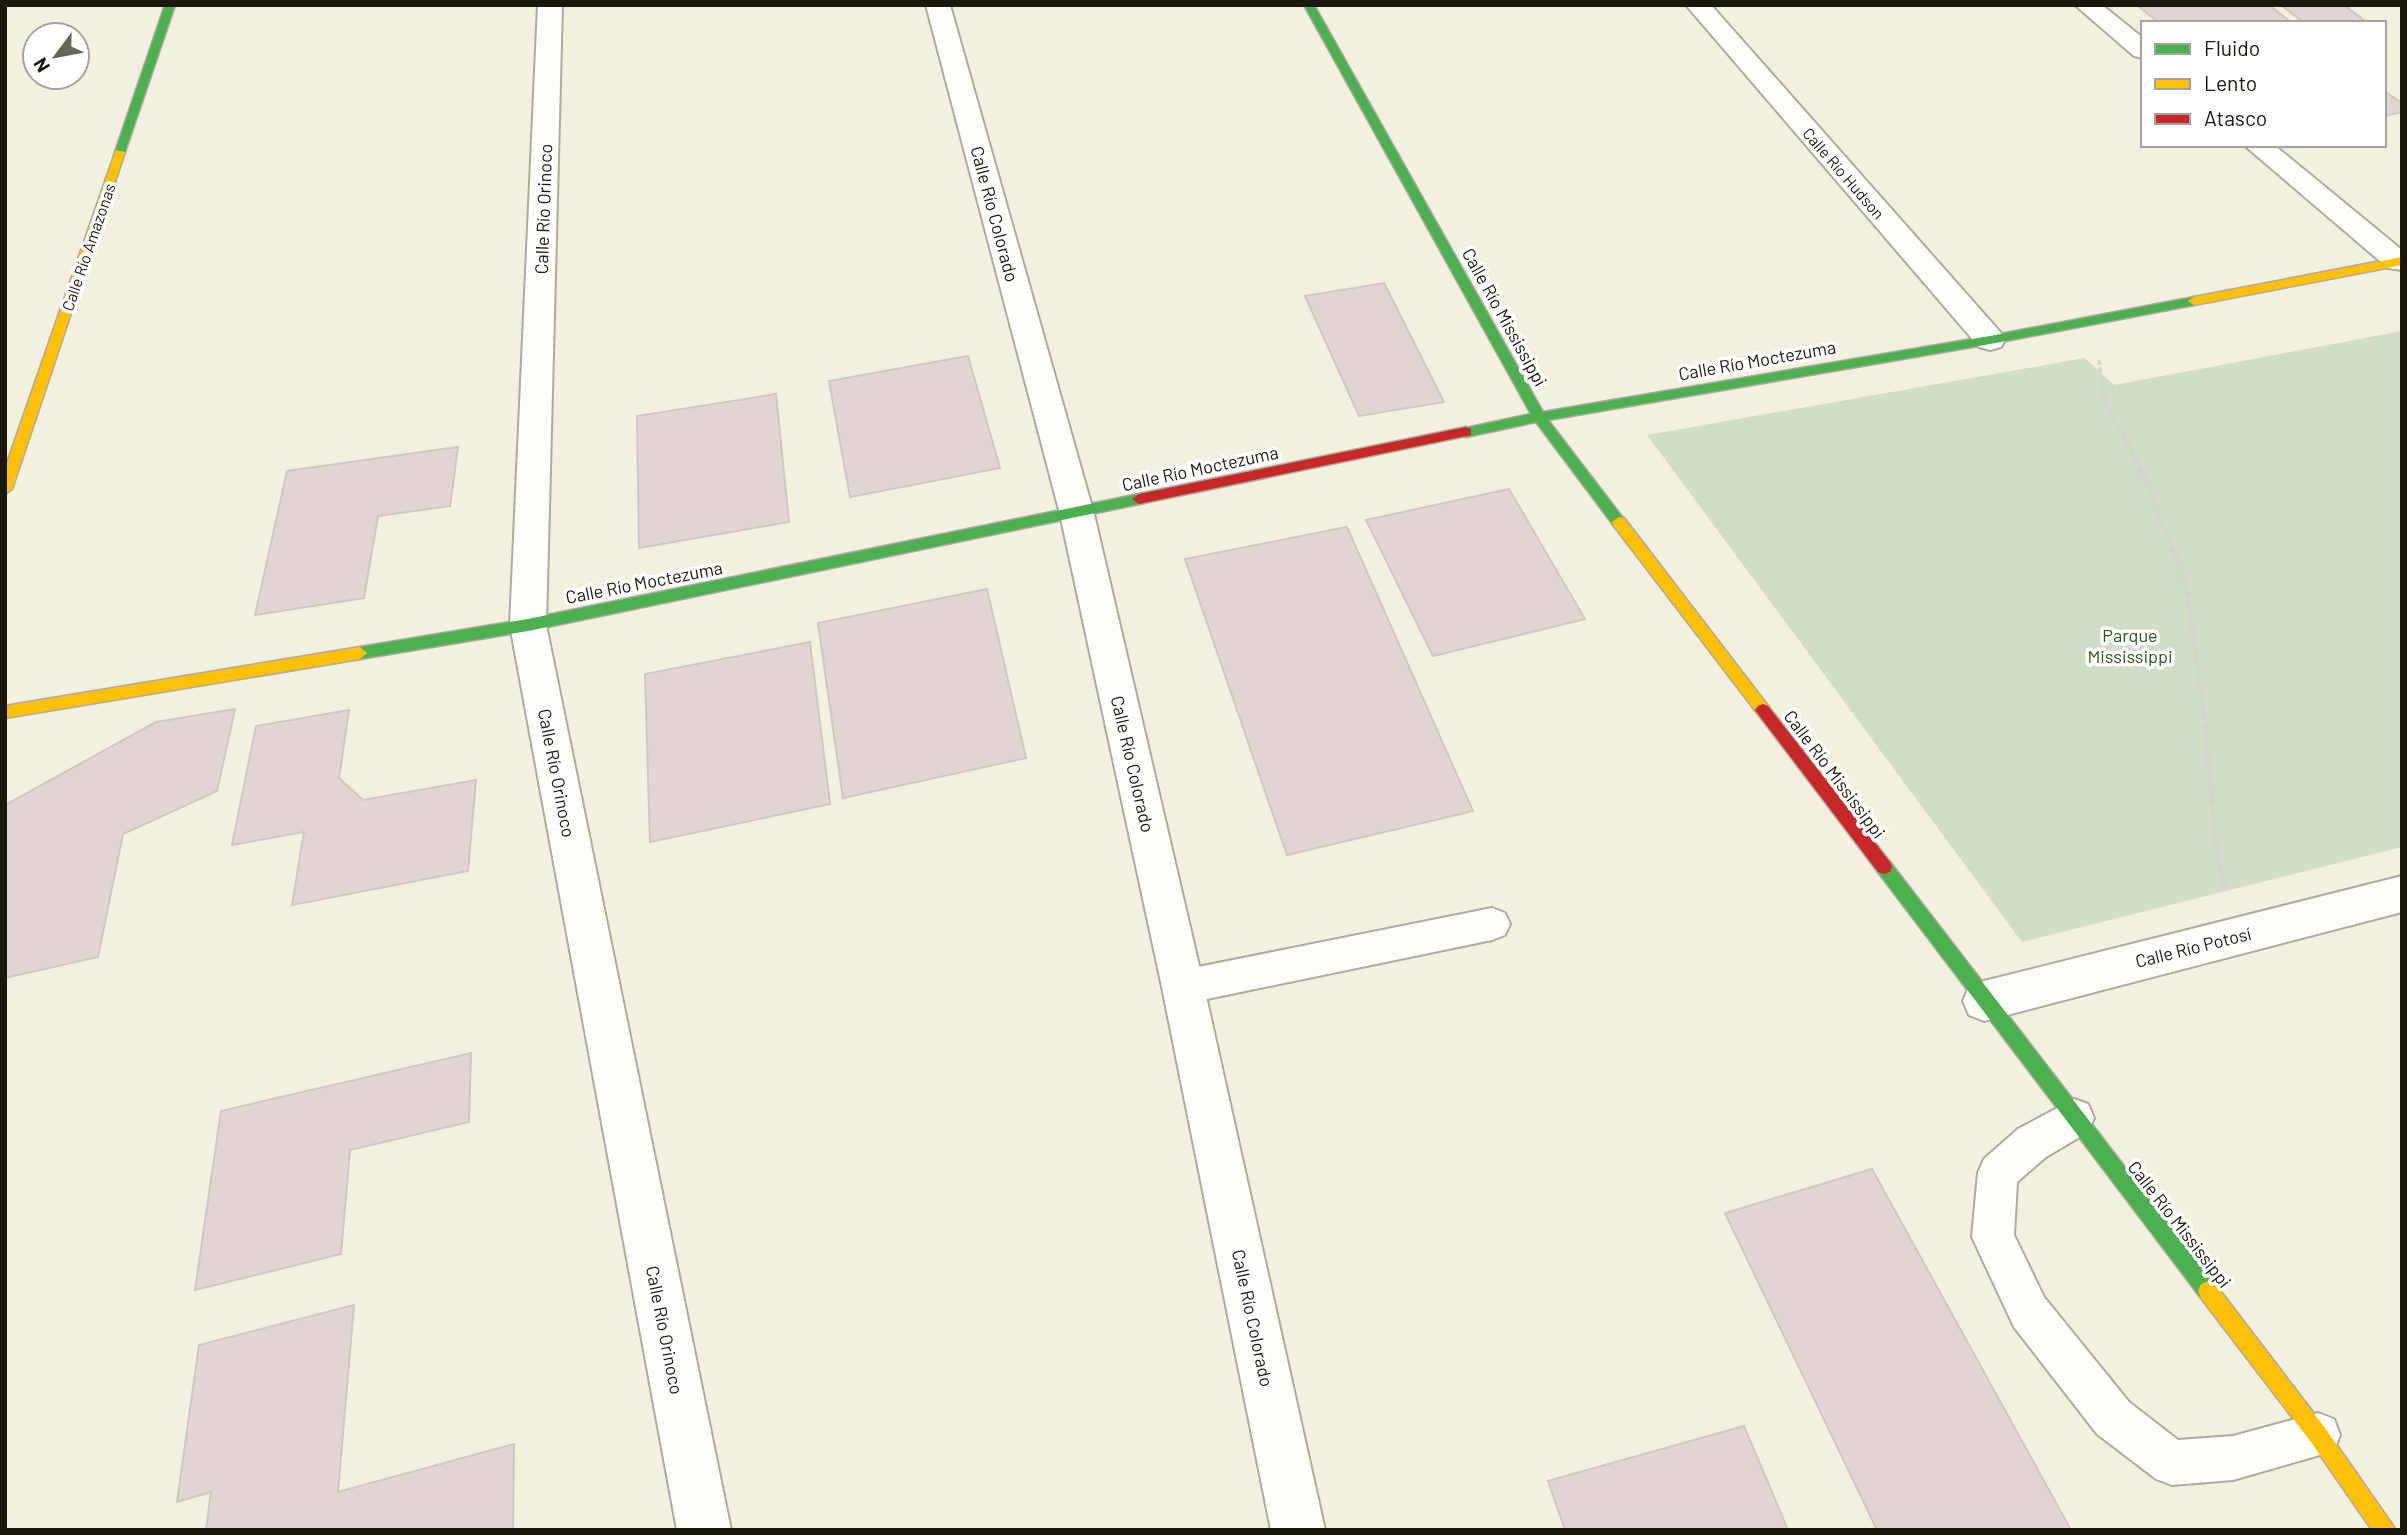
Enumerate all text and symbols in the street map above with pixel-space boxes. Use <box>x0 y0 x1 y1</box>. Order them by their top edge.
north arrow <box>21 21 91 91</box>
legend <box>2141 21 2386 147</box>
text: Fluido <box>2204 35 2260 60</box>
text: N <box>28 54 54 77</box>
text: Lento <box>2204 70 2257 95</box>
text: Atasco <box>2204 105 2267 130</box>
street label: Calle Río Hudson <box>1799 123 1889 223</box>
street label: Calle Río Orinoco <box>530 143 556 275</box>
street label: Calle Río Colorado <box>966 144 1024 284</box>
street label: Calle Río Amazonas <box>57 181 119 313</box>
street label: Calle Río Mississippi <box>1458 244 1552 390</box>
street label: Calle Río Moctezuma <box>1677 335 1837 385</box>
street label: Calle Río Moctezuma <box>1120 441 1280 495</box>
street label: Calle Río Moctezuma <box>564 556 724 608</box>
park label: Parque Mississippi <box>2087 624 2173 667</box>
street label: Calle Río Colorado <box>1107 693 1159 835</box>
street label: Calle Río Mississippi <box>1780 706 1890 842</box>
street label: Calle Río Orinoco <box>534 707 580 839</box>
street label: Calle Río Potosí <box>2133 922 2253 972</box>
street label: Calle Río Mississippi <box>2124 1156 2236 1292</box>
street label: Calle Río Colorado <box>1228 1247 1278 1389</box>
street label: Calle Río Orinoco <box>642 1264 688 1396</box>

